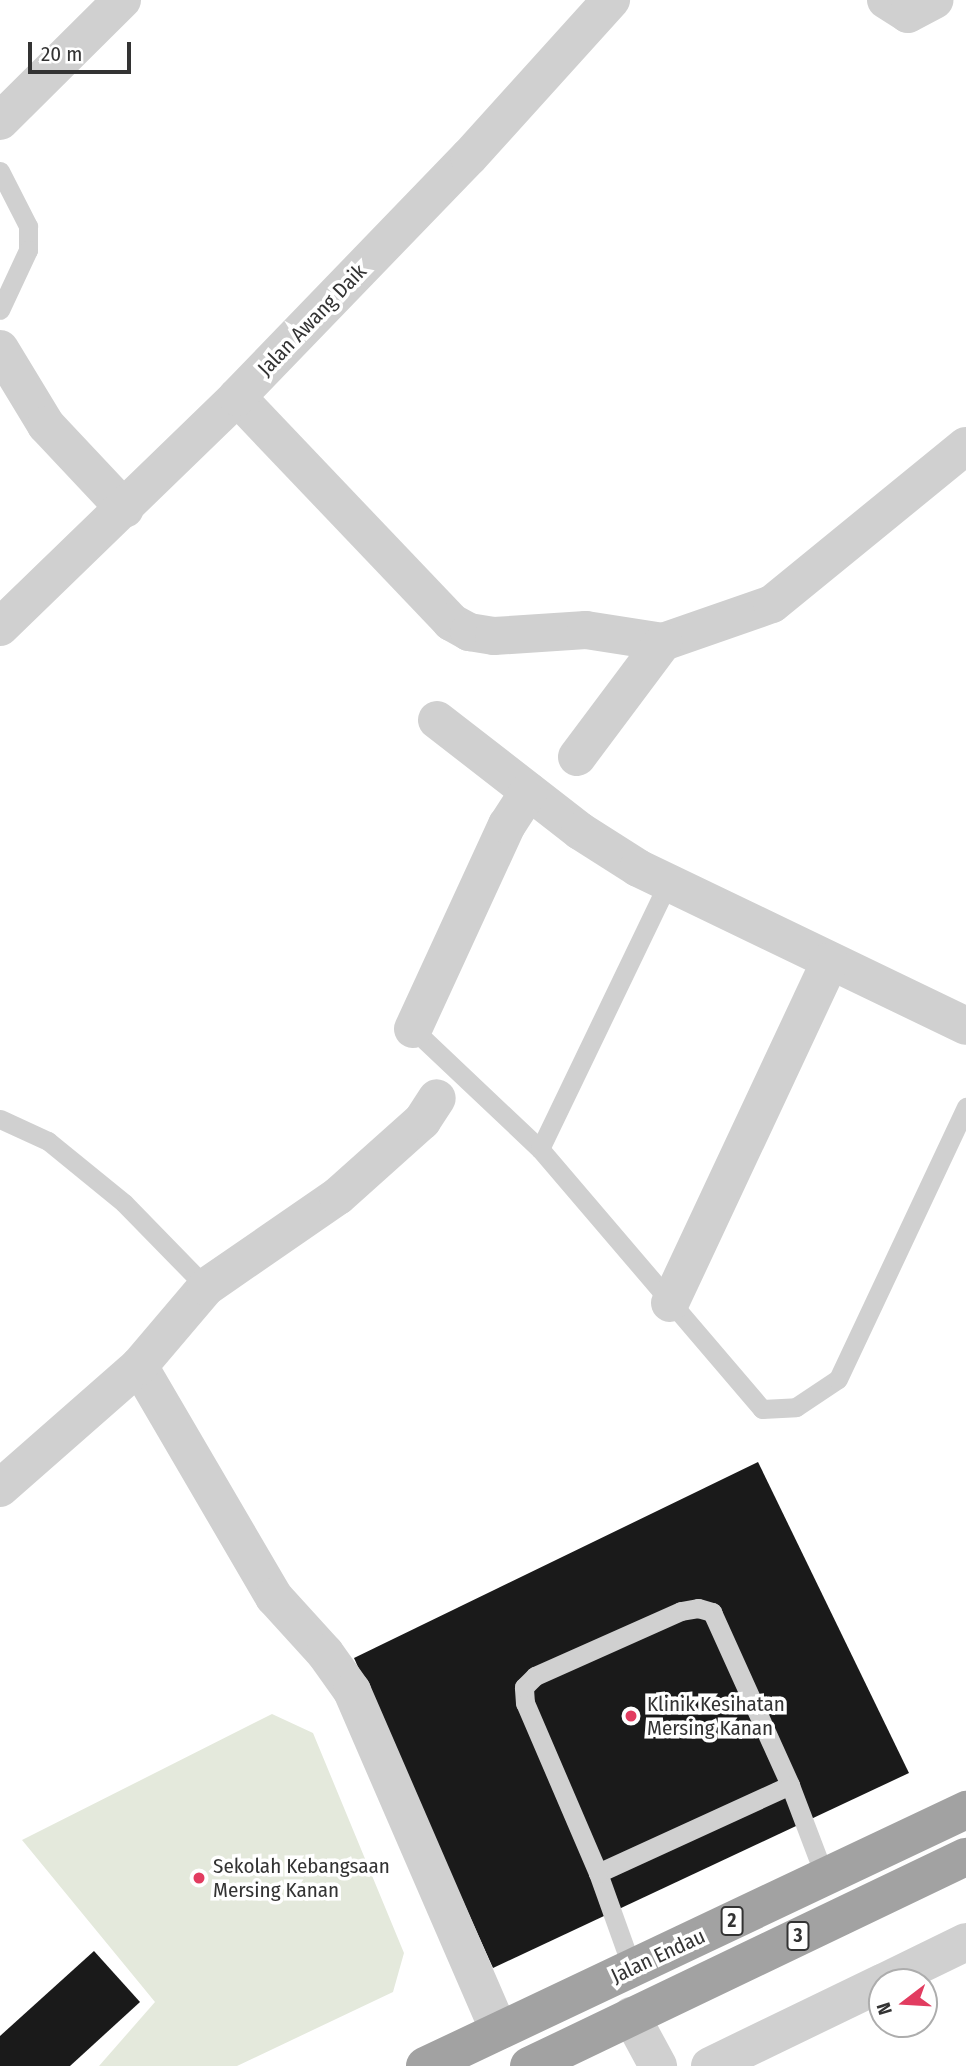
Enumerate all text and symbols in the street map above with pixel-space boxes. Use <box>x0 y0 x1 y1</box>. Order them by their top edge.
scale bar <box>32 28 135 72</box>
text: 20 m <box>41 41 82 67</box>
street label: Jalan Awang Daik <box>252 259 372 381</box>
place label: Klinik Kesihatan Mersing Kanan <box>647 1691 785 1741</box>
marker: Klinik Kesihatan Mersing Kanan <box>621 1706 641 1726</box>
place label: Sekolah Kebangsaan Mersing Kanan <box>213 1853 390 1903</box>
marker: Sekolah Kebangsaan Mersing Kanan <box>191 1870 207 1886</box>
road number: 2 <box>720 1906 744 1937</box>
road number: 3 <box>786 1920 810 1952</box>
street label: Jalan Endau <box>607 1923 709 1989</box>
north arrow <box>868 1968 938 2038</box>
text: N <box>872 2000 897 2018</box>

